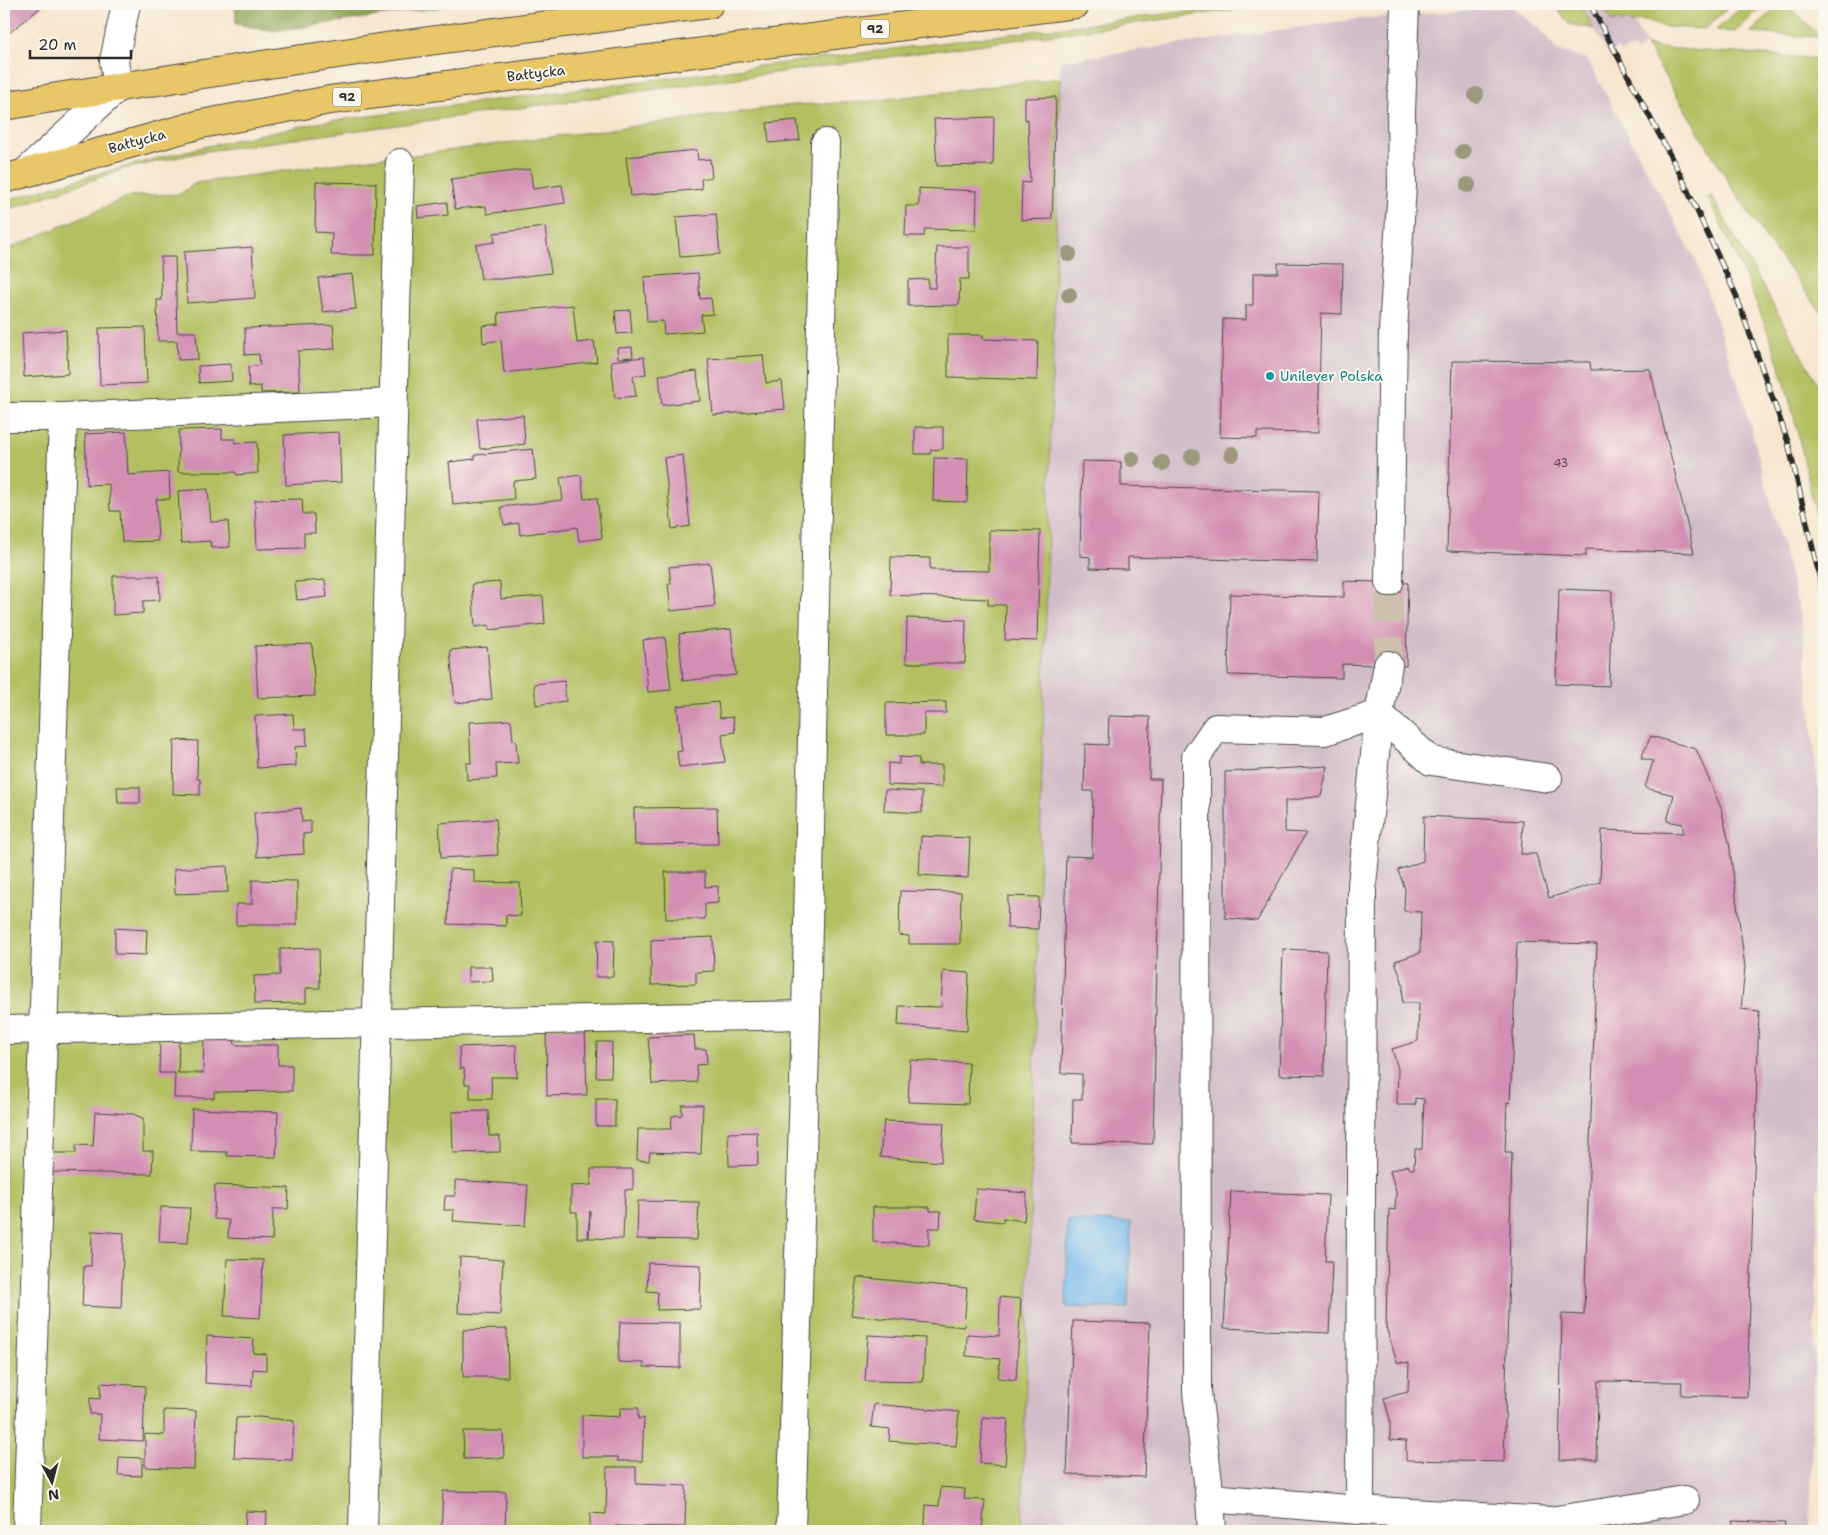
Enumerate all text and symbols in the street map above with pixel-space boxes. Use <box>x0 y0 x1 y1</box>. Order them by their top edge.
road number: 92 <box>861 20 889 38</box>
scale bar <box>30 28 131 60</box>
text: 20 m <box>38 35 77 55</box>
street label: Bałtycka <box>506 60 566 86</box>
road number: 92 <box>333 88 361 106</box>
street label: Bałtycka <box>106 125 168 157</box>
place label: Unilever Polska <box>1280 367 1383 385</box>
marker: Unilever Polska <box>1264 370 1276 382</box>
house number: 43 <box>1554 456 1568 471</box>
north arrow <box>28 1458 78 1508</box>
text: N <box>47 1485 60 1505</box>

